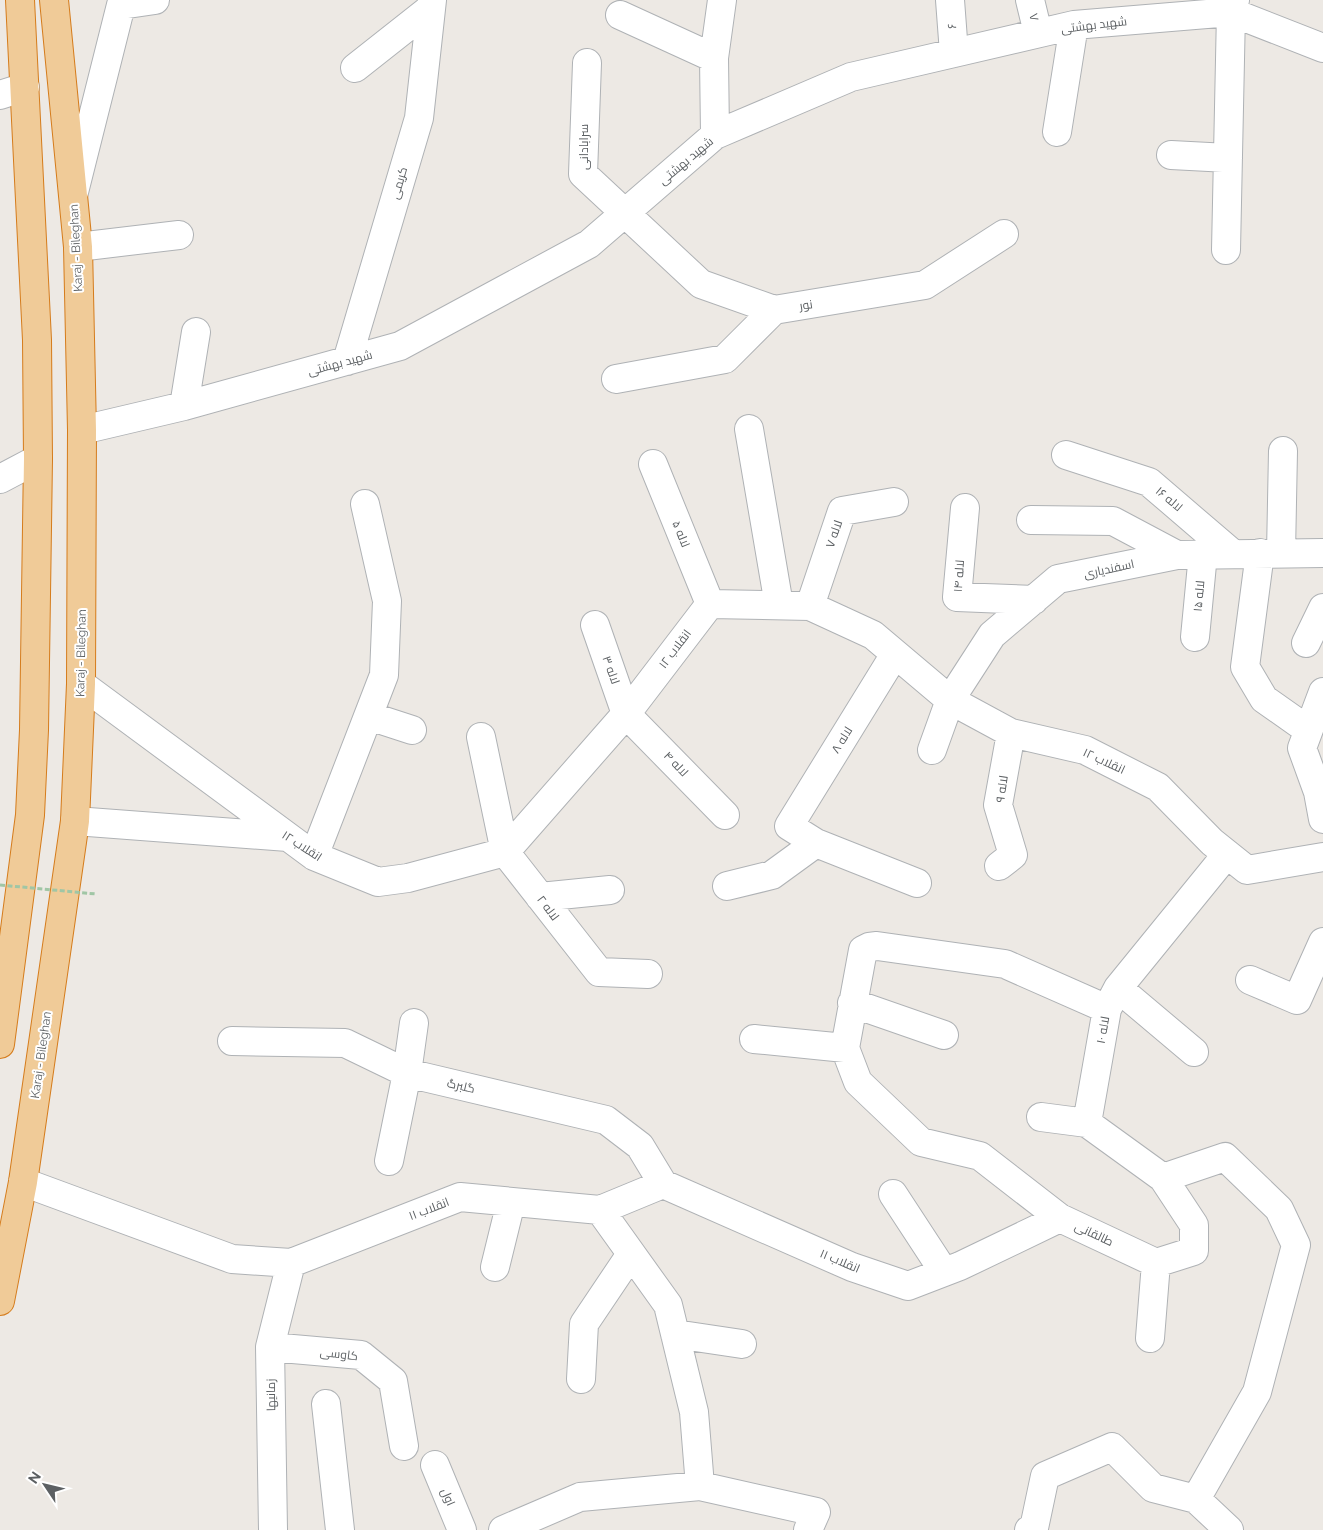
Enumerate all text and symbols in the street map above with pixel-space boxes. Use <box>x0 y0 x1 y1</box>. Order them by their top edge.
street label: ۷ <box>1026 12 1042 23</box>
street label: شهید بهشتی <box>1060 14 1128 36</box>
street label: ۶ <box>945 23 959 29</box>
street label: سرابادانی <box>577 124 591 170</box>
street label: شهید بهشتی <box>656 134 716 188</box>
street label: کریمی <box>388 165 410 201</box>
street label: Karaj - Bileghan <box>67 204 85 292</box>
street label: نور <box>797 297 814 313</box>
street label: شهید بهشتی <box>306 348 374 378</box>
street label: لاله ۱۶ <box>1153 484 1185 514</box>
street label: لاله ۷ <box>823 518 845 550</box>
street label: لاله ۵ <box>669 519 693 549</box>
street label: اسفندیاری <box>1082 557 1136 581</box>
street label: لاله ۱۴ <box>951 559 967 593</box>
street label: لاله ۱۵ <box>1191 580 1207 612</box>
street label: Karaj - Bileghan <box>73 609 89 697</box>
street label: انقلاب ۱۲ <box>656 627 694 671</box>
street label: لاله ۳ <box>599 654 623 686</box>
street label: لاله ۸ <box>829 724 855 756</box>
street label: انقلاب ۱۲ <box>1081 745 1127 777</box>
street label: لاله ۴ <box>661 749 691 779</box>
street label: لاله ۹ <box>993 775 1011 803</box>
street label: انقلاب ۱۲ <box>279 828 325 864</box>
street label: لاله ۲ <box>534 893 562 923</box>
street label: Karaj - Bileghan <box>28 1011 54 1099</box>
street label: لاله ۱۰ <box>1094 1015 1112 1045</box>
street label: گلبرگ <box>446 1076 476 1096</box>
street label: انقلاب ۱۱ <box>407 1195 451 1223</box>
street label: طالقانی <box>1073 1219 1116 1249</box>
street label: انقلاب ۱۱ <box>818 1246 862 1276</box>
street label: کاوسی <box>319 1345 359 1363</box>
street label: زمانیها <box>264 1379 278 1411</box>
north arrow <box>20 1460 70 1510</box>
text: N <box>25 1469 44 1487</box>
street label: اول <box>438 1486 458 1508</box>

